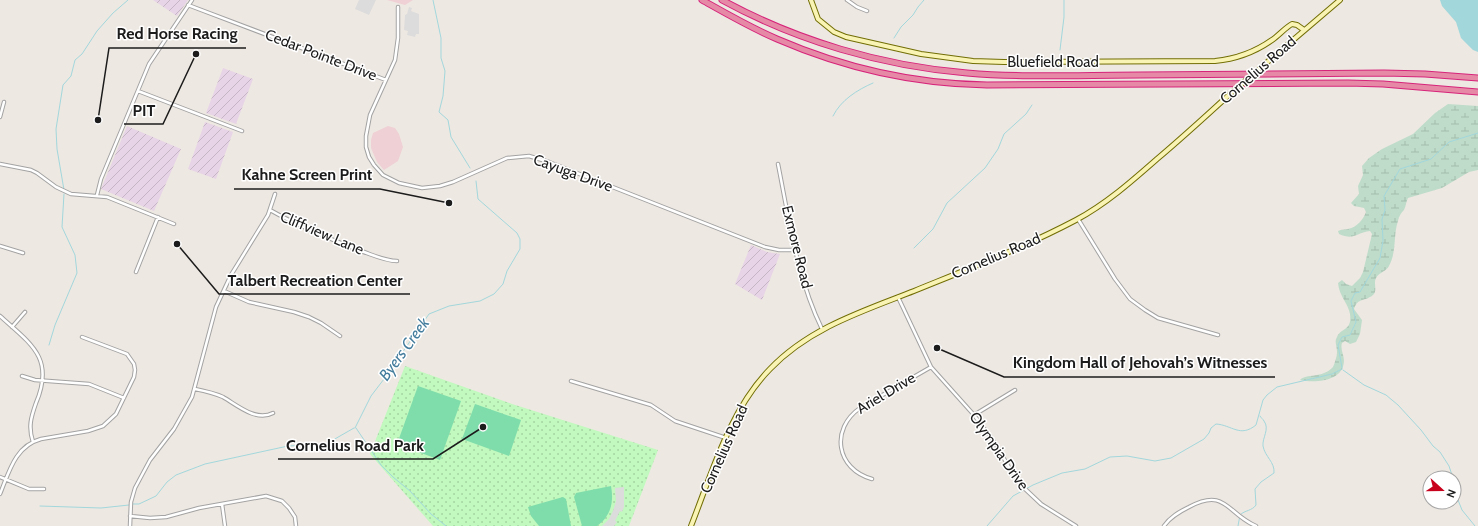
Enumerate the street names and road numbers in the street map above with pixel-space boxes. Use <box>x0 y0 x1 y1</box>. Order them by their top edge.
street label: Cedar Pointe Drive <box>263 25 380 85</box>
street label: Cornelius Road <box>1216 32 1300 108</box>
street label: Bluefield Road <box>1007 53 1099 71</box>
street label: Cayuga Drive <box>531 150 615 196</box>
street label: Exmore Road <box>778 204 816 290</box>
street label: Cliffview Lane <box>277 207 367 259</box>
street label: Cornelius Road <box>949 229 1043 283</box>
street label: Ariel Drive <box>853 368 919 418</box>
street label: Cornelius Road <box>696 402 752 496</box>
street label: Olympia Drive <box>965 408 1033 494</box>

